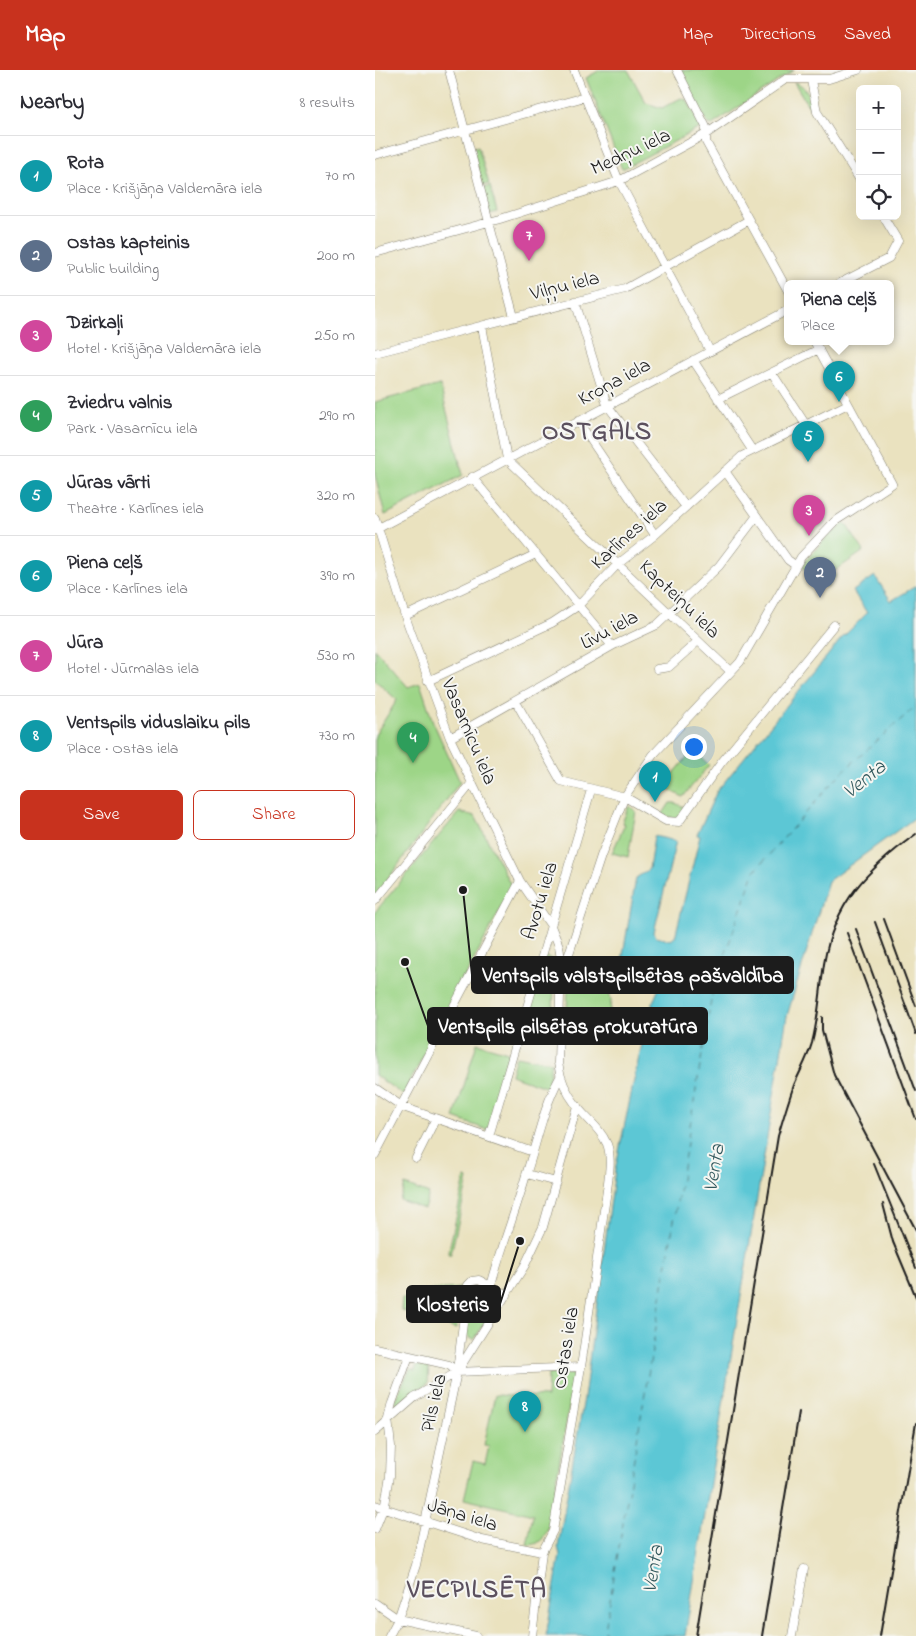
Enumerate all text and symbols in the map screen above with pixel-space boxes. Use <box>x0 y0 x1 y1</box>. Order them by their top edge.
text: Map <box>25 18 66 53</box>
text: Map <box>683 22 713 48</box>
text: Directions <box>741 22 816 48</box>
text: Saved <box>844 22 891 48</box>
map controls <box>856 85 901 220</box>
button: + <box>856 85 901 130</box>
text: Nearby <box>20 88 84 118</box>
text: 8 results <box>299 91 355 115</box>
street label: Medņu iela <box>586 122 676 184</box>
button: − <box>856 130 901 175</box>
text: Rota <box>67 150 104 177</box>
text: 1 <box>33 164 39 188</box>
text: 70 m <box>325 164 355 188</box>
button: locate <box>856 175 901 220</box>
text: Place · Krišjāņa Valdemāra iela <box>67 177 262 201</box>
pin: 7 <box>513 220 545 261</box>
text: Ostas kapteinis <box>67 230 190 257</box>
text: 2 <box>32 244 40 268</box>
text: 200 m <box>317 244 355 268</box>
text: Public building <box>67 257 159 281</box>
street label: Viļņu iela <box>526 264 603 310</box>
popup <box>784 280 894 345</box>
text: Piena ceļš <box>801 287 877 314</box>
text: Dzirkaļi <box>67 310 123 337</box>
text: Place <box>801 314 835 338</box>
text: 3 <box>33 324 39 348</box>
text: 250 m <box>315 324 355 348</box>
text: Hotel · Krišjāņa Valdemāra iela <box>67 337 261 361</box>
street label: Kroņa iela <box>573 352 657 414</box>
pin: 6 <box>823 361 855 402</box>
text: Zviedru valnis <box>67 390 172 417</box>
text: 4 <box>33 404 39 428</box>
text: 290 m <box>319 404 355 428</box>
district label: OSTGALS <box>542 415 652 451</box>
text: Park · Vasarnīcu iela <box>67 417 198 441</box>
pin: 5 <box>792 421 824 462</box>
text: Jūras vārti <box>67 470 150 497</box>
text: 5 <box>31 484 41 508</box>
text: 320 m <box>317 484 355 508</box>
street label: Karlīnes iela <box>585 493 675 577</box>
pin: 3 <box>793 495 825 536</box>
text: Theatre · Karlīnes iela <box>67 497 204 521</box>
text: Piena ceļš <box>67 550 143 577</box>
street label: Kapteiņu iela <box>632 554 726 646</box>
pin: 2 <box>804 557 836 598</box>
text: 6 <box>32 564 40 588</box>
text: 390 m <box>320 564 355 588</box>
text: Place · Karlīnes iela <box>67 577 188 601</box>
street label: Līvu iela <box>576 604 644 658</box>
text: Jūra <box>67 630 103 657</box>
text: 7 <box>33 644 39 668</box>
text: 530 m <box>316 644 355 668</box>
text: Hotel · Jūrmalas iela <box>67 657 199 681</box>
street label: Vasarnīcu iela <box>432 673 503 790</box>
text: Ventspils viduslaiku pils <box>67 710 251 737</box>
pin: 4 <box>397 722 429 763</box>
text: 8 <box>33 724 39 748</box>
text: 730 m <box>318 724 355 748</box>
your location <box>681 734 707 760</box>
text: Place · Ostas iela <box>67 737 179 761</box>
water label: Venta <box>837 753 894 807</box>
pin: 1 <box>639 761 671 802</box>
button: Save <box>20 790 183 840</box>
button: Share <box>193 790 355 840</box>
street label: Avotu iela <box>515 858 567 944</box>
callout: Ventspils valstspilsētas pašvaldība <box>472 957 793 993</box>
text: Ventspils valstspilsētas pašvaldība <box>481 962 784 992</box>
callout: Ventspils pilsētas prokuratūra <box>428 1008 707 1044</box>
text: Ventspils pilsētas prokuratūra <box>437 1013 698 1043</box>
water label: Venta <box>696 1141 734 1194</box>
callout: Klosteris <box>407 1286 500 1322</box>
text: Klosteris <box>417 1291 490 1321</box>
street label: Ostas iela <box>546 1305 588 1391</box>
street label: Pils iela <box>414 1371 456 1435</box>
pin: 8 <box>509 1391 541 1432</box>
street label: Jāņa iela <box>423 1492 501 1540</box>
water label: Venta <box>635 1542 673 1595</box>
district label: VECPILSĒTA <box>406 1573 547 1609</box>

